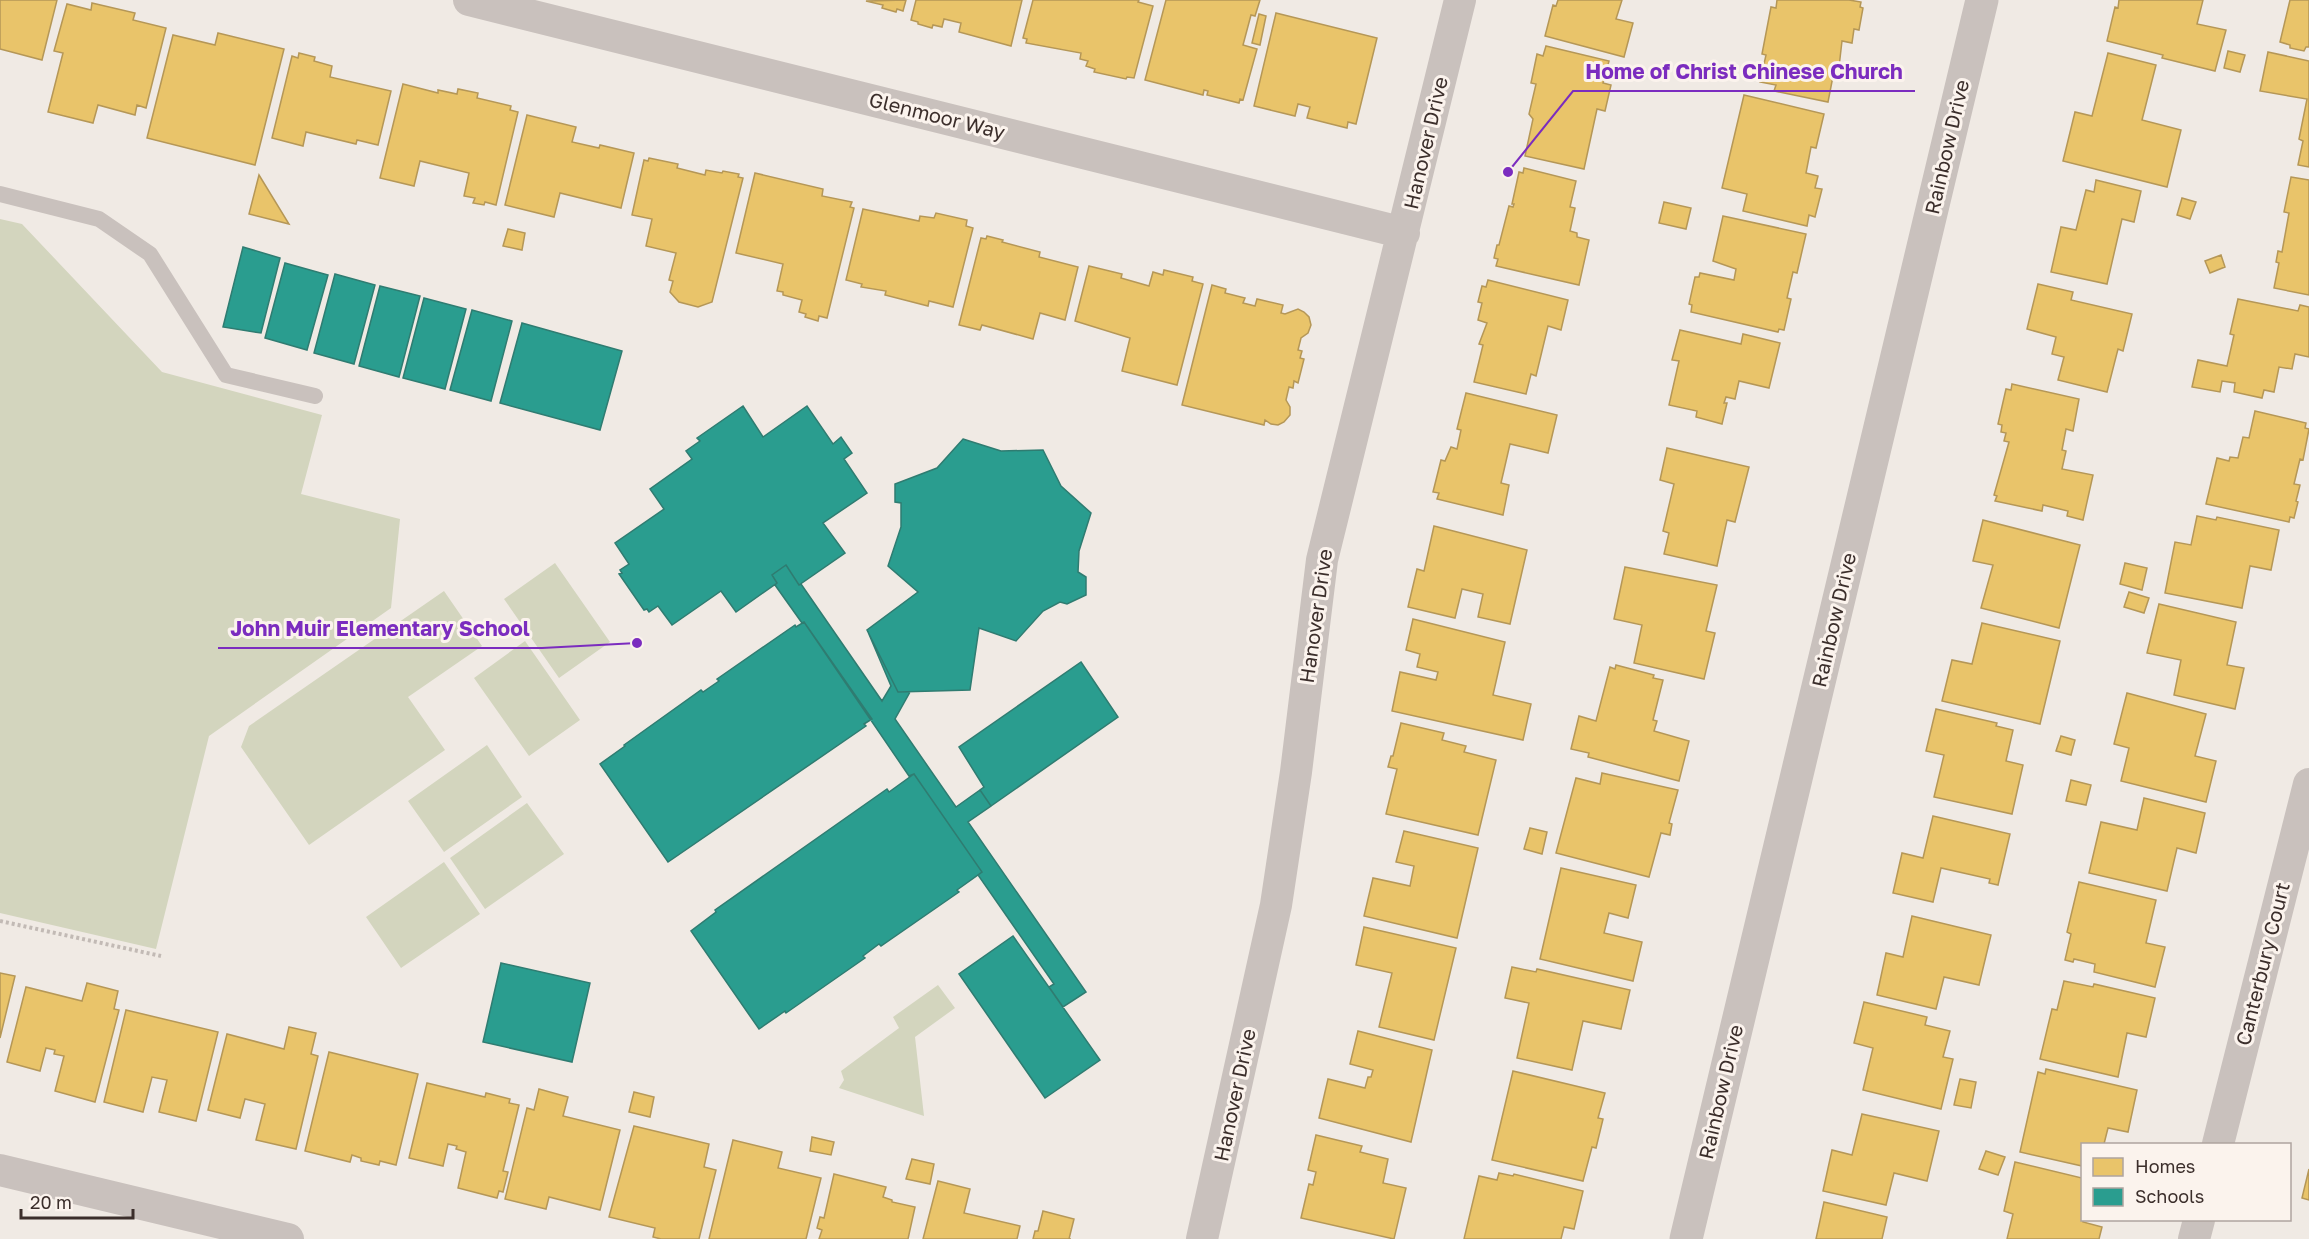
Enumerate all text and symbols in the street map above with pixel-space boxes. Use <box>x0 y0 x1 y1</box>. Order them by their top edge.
callout: Home of Christ Chinese Church <box>1573 52 1915 91</box>
text: Home of Christ Chinese Church <box>1585 58 1903 84</box>
street label: Hanover Drive <box>1398 74 1452 211</box>
street label: Rainbow Drive <box>1919 77 1973 216</box>
street label: Glenmoor Way <box>867 87 1008 144</box>
street label: Hanover Drive <box>1294 547 1336 684</box>
street label: Rainbow Drive <box>1806 550 1860 689</box>
callout: John Muir Elementary School <box>218 609 542 648</box>
text: John Muir Elementary School <box>230 615 530 641</box>
street label: Canterbury Court <box>2230 880 2294 1048</box>
street label: Rainbow Drive <box>1693 1022 1747 1161</box>
street label: Hanover Drive <box>1208 1026 1260 1163</box>
legend <box>2081 1143 2291 1221</box>
text: Homes <box>2135 1155 2195 1177</box>
scale bar <box>21 1182 134 1220</box>
text: Schools <box>2135 1185 2204 1207</box>
text: 20 m <box>30 1191 72 1213</box>

